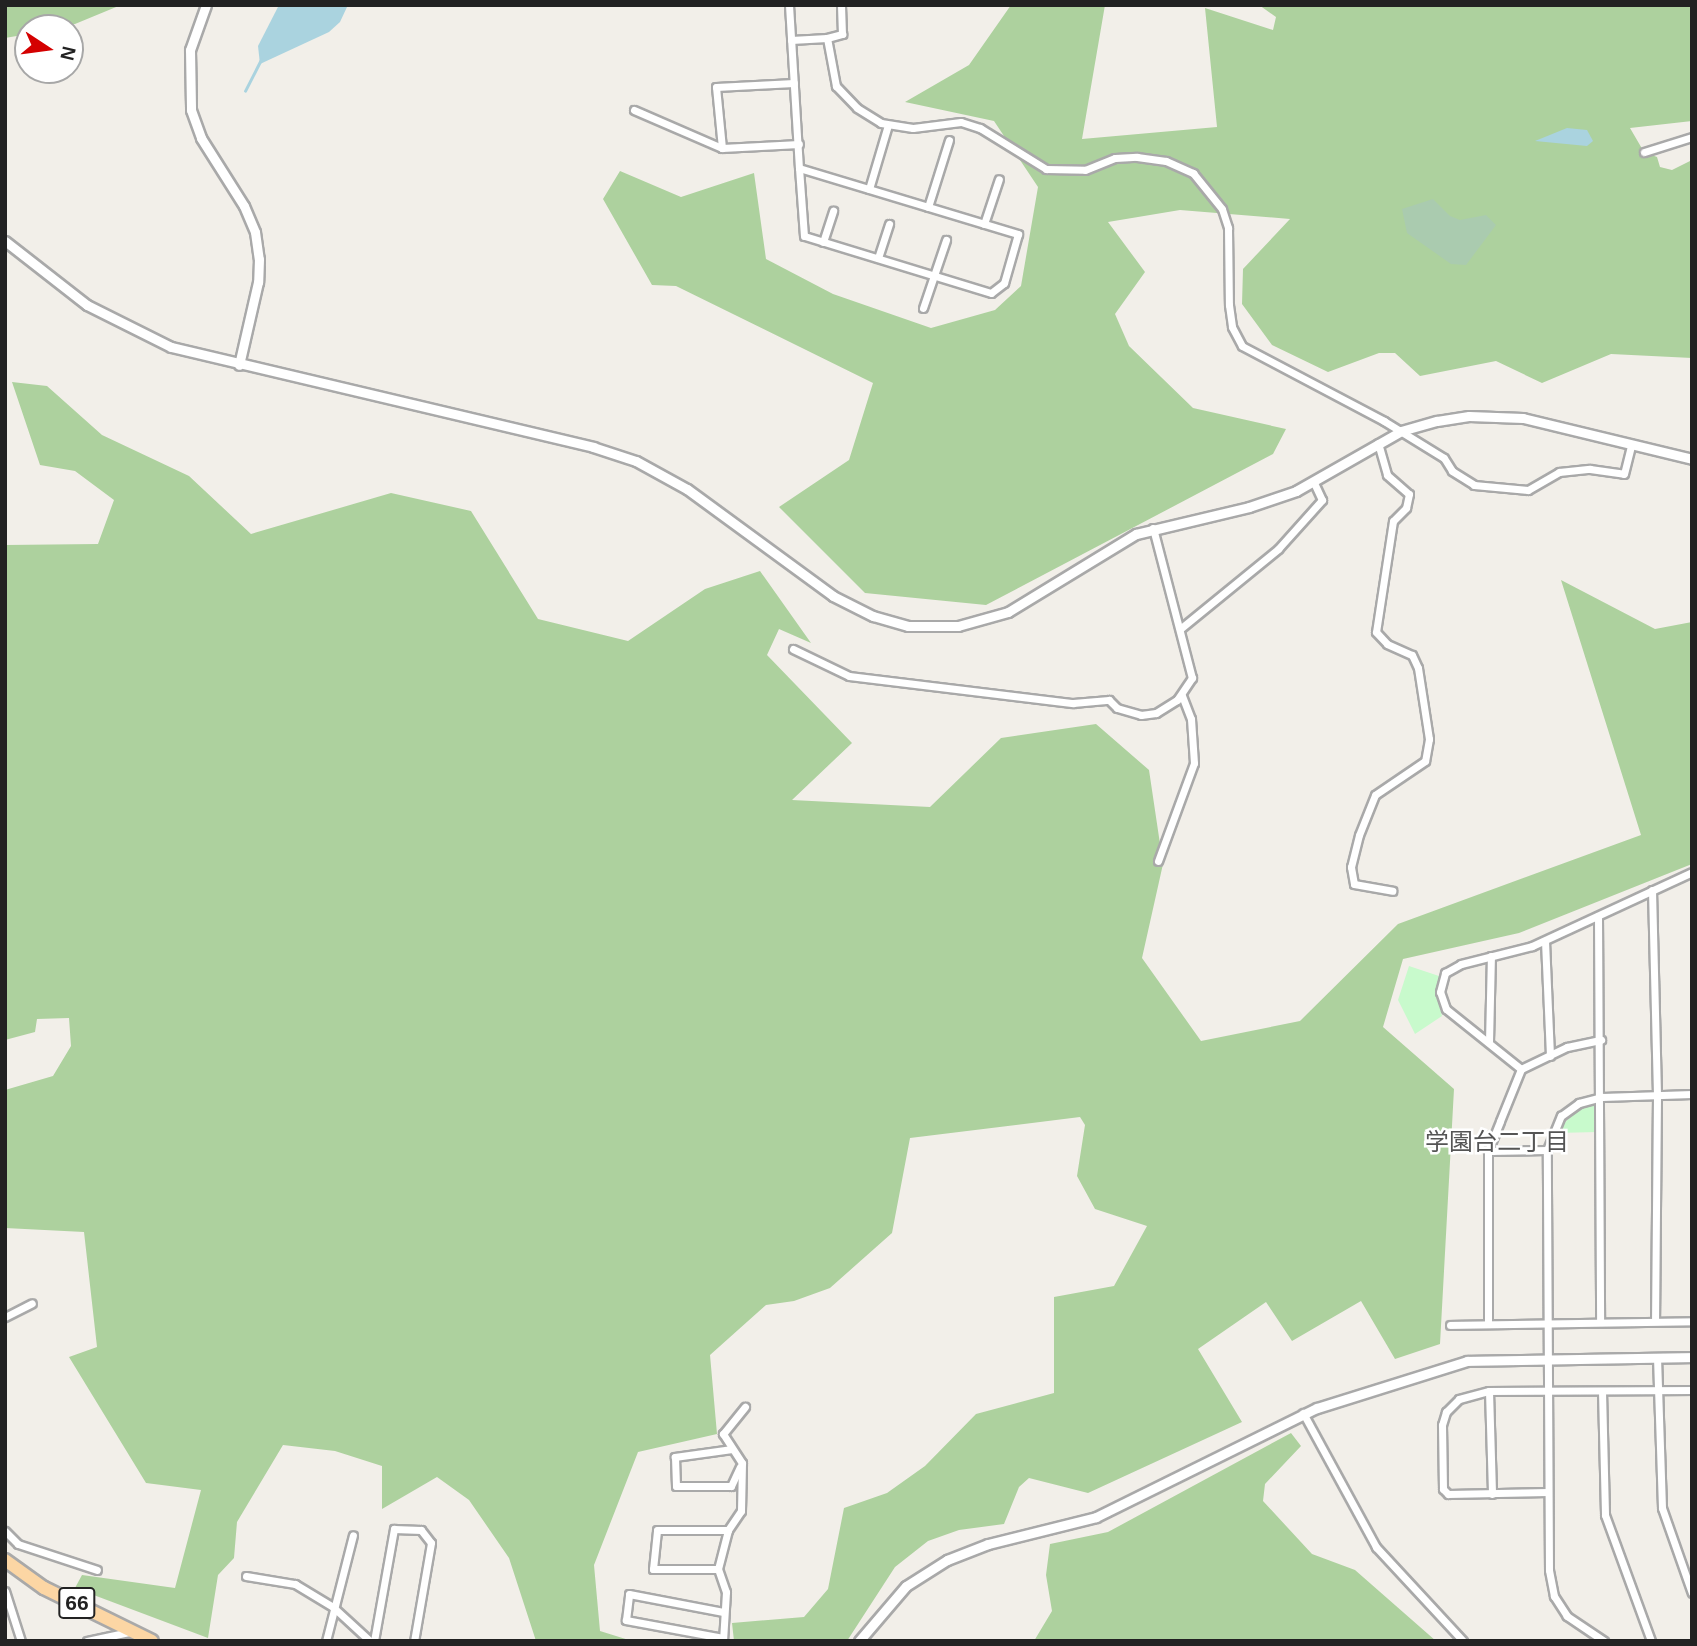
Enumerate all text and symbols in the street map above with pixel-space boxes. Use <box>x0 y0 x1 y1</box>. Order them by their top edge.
north arrow <box>14 14 84 84</box>
text: N <box>56 44 80 62</box>
district label: 学園台二丁目 <box>1425 1128 1569 1156</box>
road number: 66 <box>58 1586 96 1620</box>

